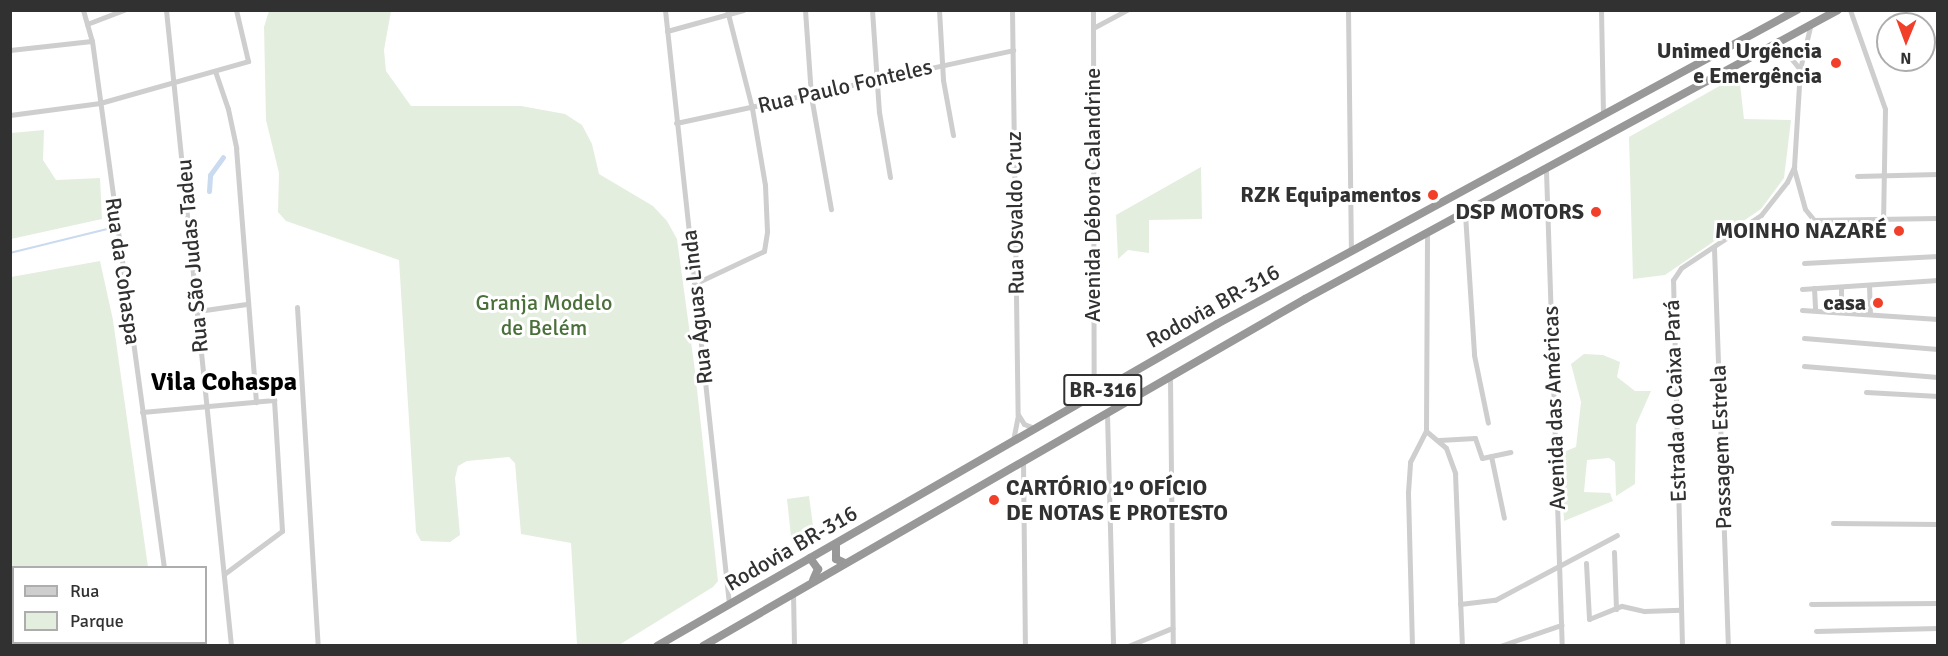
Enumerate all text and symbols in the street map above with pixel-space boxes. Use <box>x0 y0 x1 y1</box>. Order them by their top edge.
north arrow <box>1876 12 1936 72</box>
place label: Unimed Urgência e Emergência <box>1657 37 1822 88</box>
text: N <box>1900 48 1911 68</box>
street label: Rua Paulo Fonteles <box>755 53 935 119</box>
marker: Unimed Urgência e Emergência <box>1827 54 1845 72</box>
street label: Avenida Débora Calandrine <box>1080 68 1106 322</box>
street label: Rua Osvaldo Cruz <box>1000 131 1030 295</box>
street label: Rua São Judas Tadeu <box>170 158 214 354</box>
place label: RZK Equipamentos <box>1240 182 1421 208</box>
marker: RZK Equipamentos <box>1426 188 1440 202</box>
street label: Rua da Cohaspa <box>100 196 146 346</box>
place label: DSP MOTORS <box>1455 199 1584 225</box>
marker: DSP MOTORS <box>1589 205 1603 219</box>
place label: MOINHO NAZARÉ <box>1715 218 1887 244</box>
marker: MOINHO NAZARÉ <box>1892 224 1906 238</box>
street label: Rua Águas Linda <box>676 228 718 386</box>
street label: Rodovia BR-316 <box>1142 258 1284 354</box>
park label: Granja Modelo de Belém <box>476 289 612 340</box>
place label: casa <box>1823 290 1866 316</box>
marker: casa <box>1871 296 1885 310</box>
street label: Estrada do Caixa Pará <box>1658 299 1692 503</box>
street label: Avenida das Américas <box>1537 305 1571 511</box>
street label: Passagem Estrela <box>1705 364 1737 530</box>
district label: Vila Cohaspa <box>151 367 297 399</box>
road number: BR-316 <box>1062 372 1144 408</box>
place label: CARTÓRIO 1º OFÍCIO DE NOTAS E PROTESTO <box>1006 474 1228 526</box>
marker: CARTÓRIO 1º OFÍCIO DE NOTAS E PROTESTO <box>987 493 1001 507</box>
street label: Rodovia BR-316 <box>720 499 862 597</box>
legend <box>12 566 207 644</box>
text: Rua <box>70 580 99 602</box>
text: Parque <box>70 610 124 632</box>

